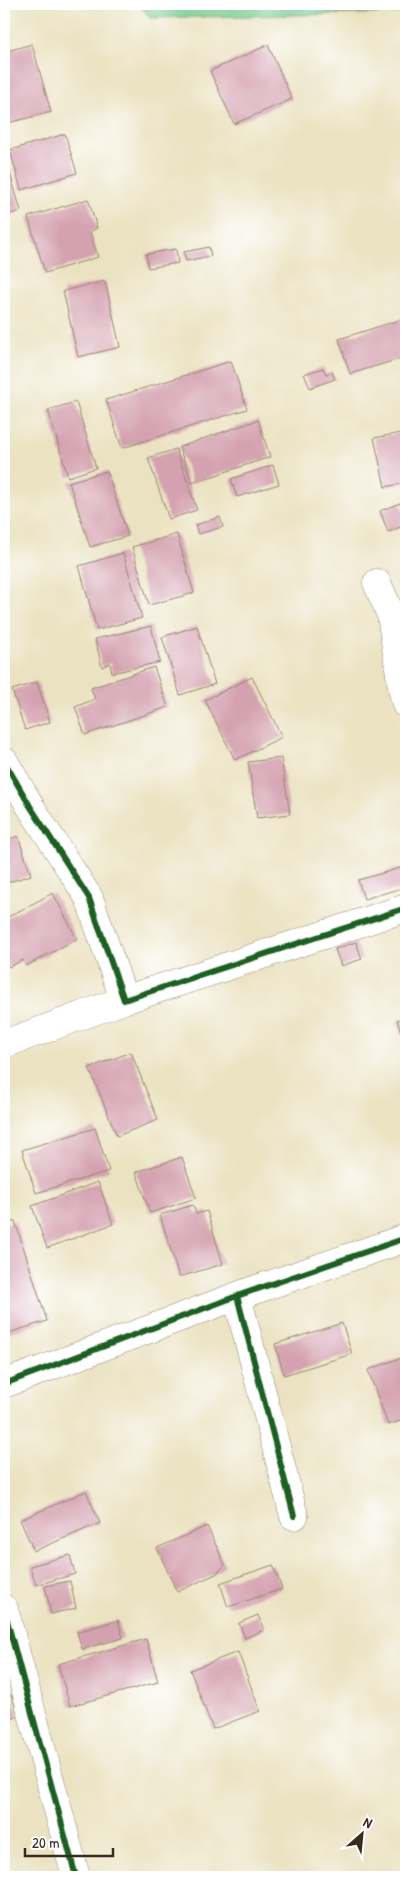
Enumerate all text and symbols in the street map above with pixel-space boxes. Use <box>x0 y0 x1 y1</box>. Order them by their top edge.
north arrow <box>338 1808 388 1858</box>
text: N <box>360 1812 376 1832</box>
scale bar <box>25 1826 112 1858</box>
text: 20 m <box>32 1832 59 1853</box>

